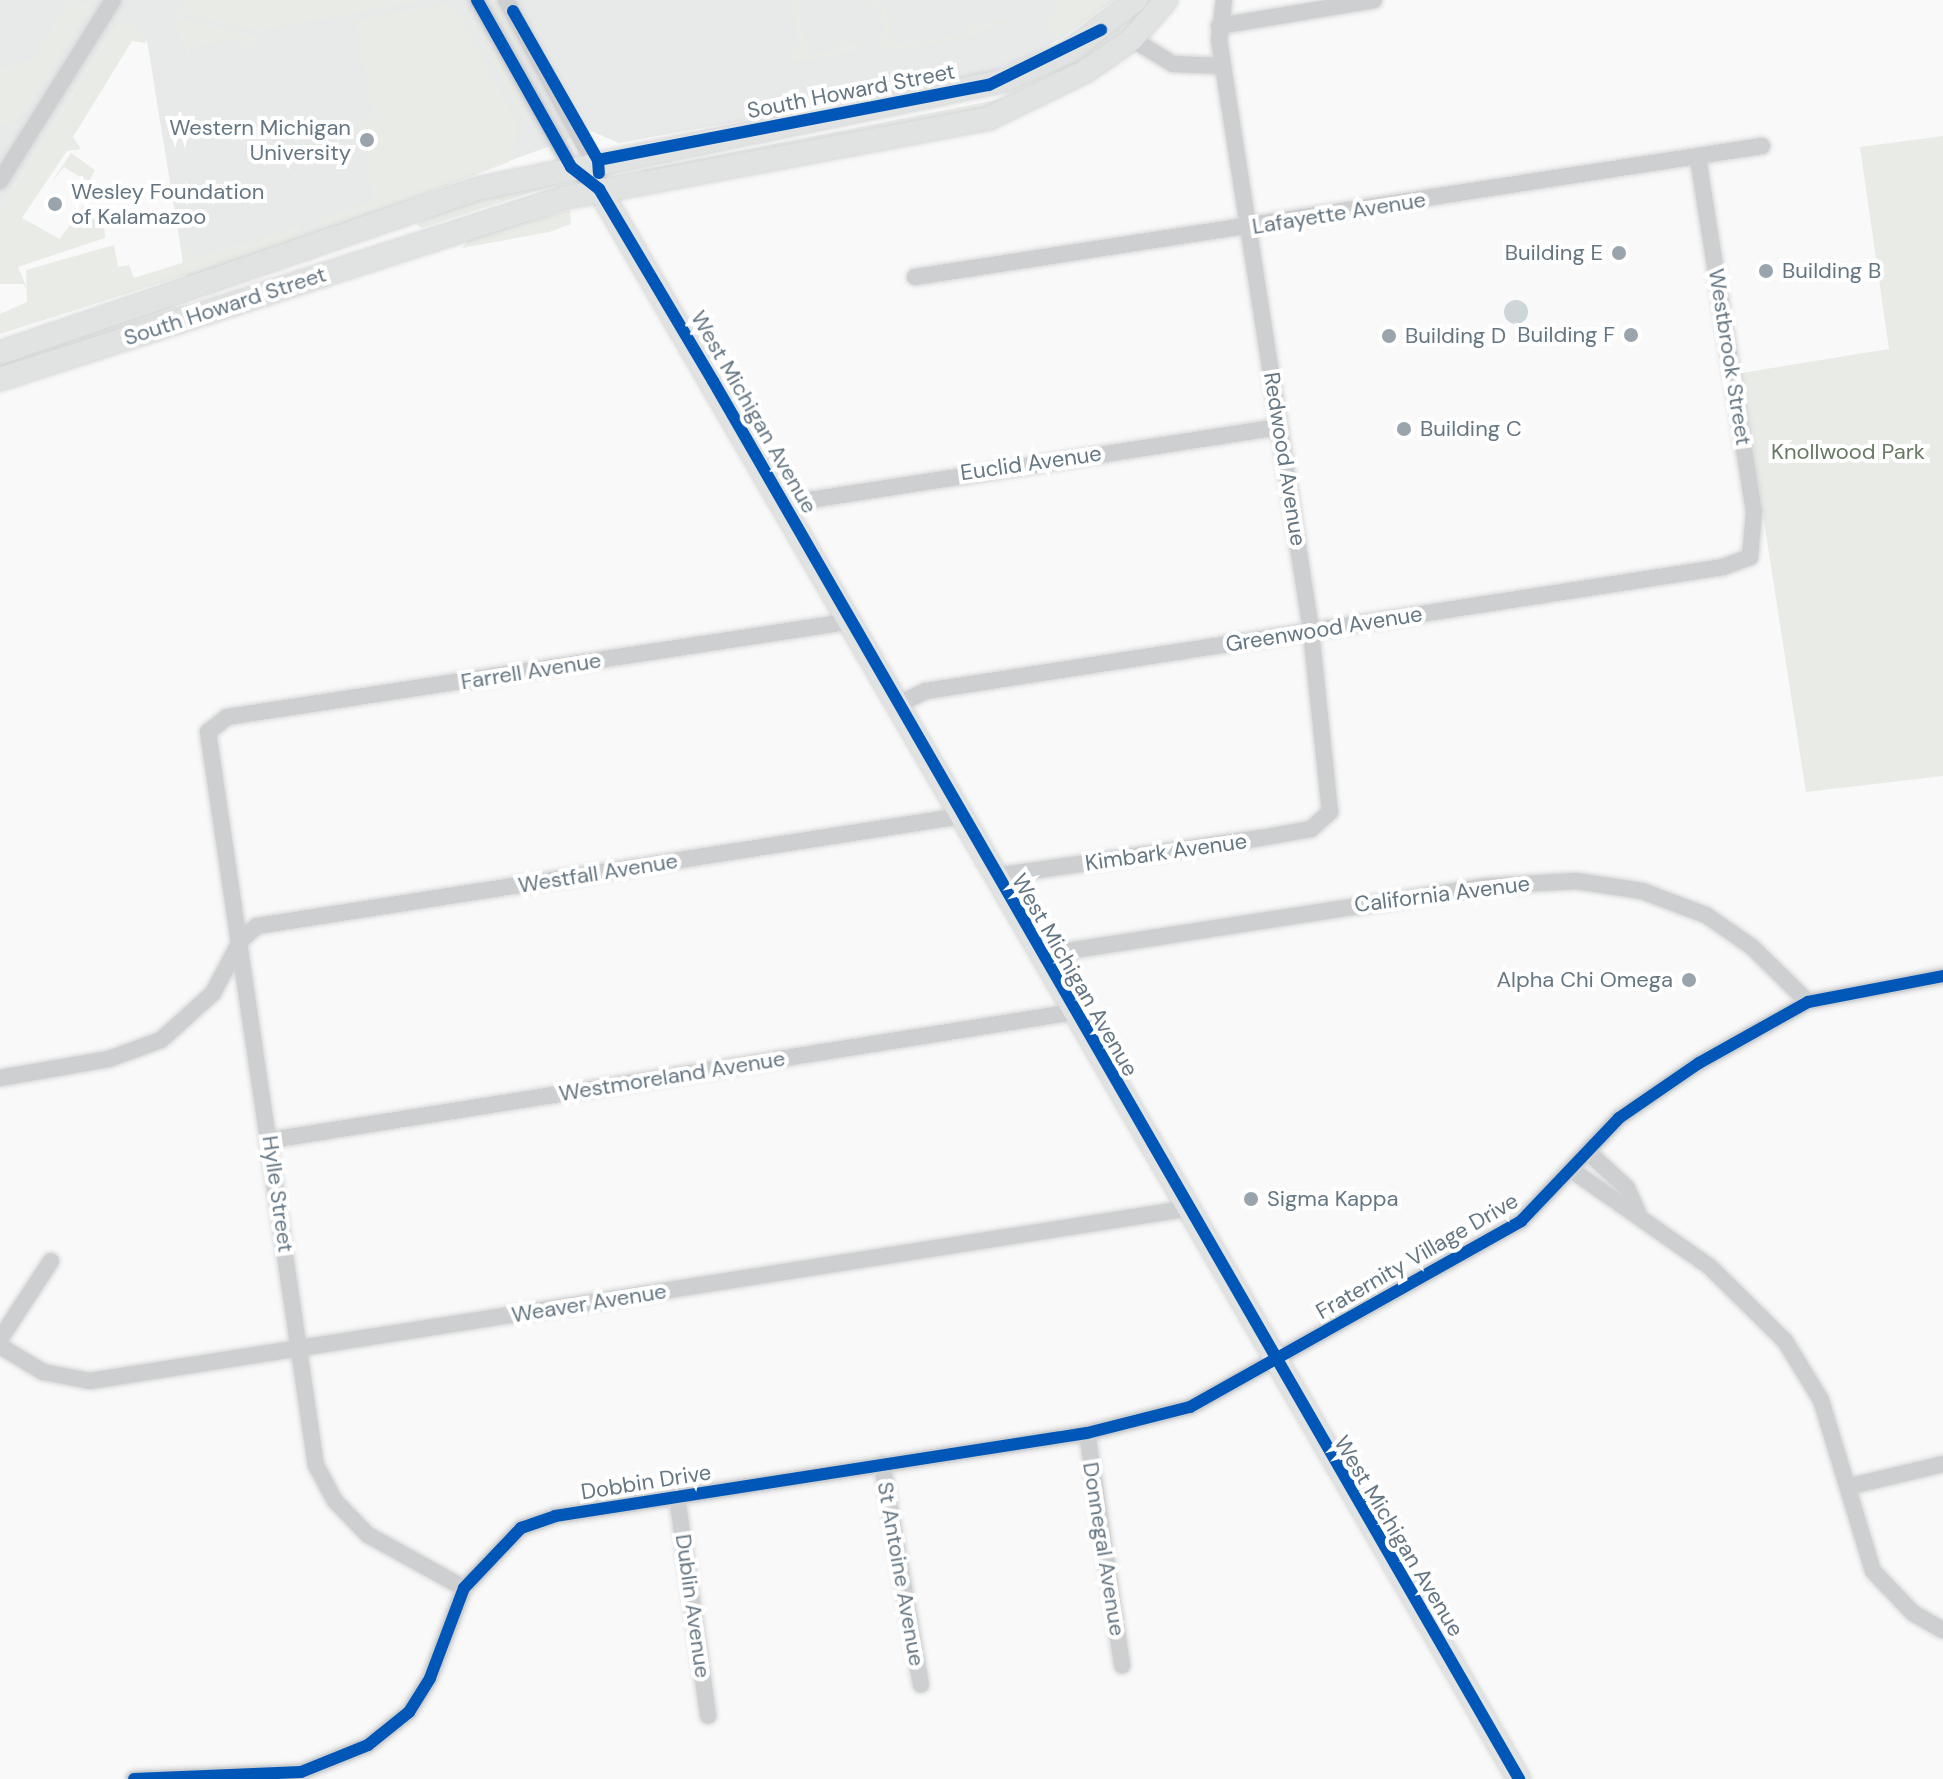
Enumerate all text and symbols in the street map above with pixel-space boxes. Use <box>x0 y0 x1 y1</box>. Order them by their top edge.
street label: South Howard Street <box>745 58 957 124</box>
place label: Western Michigan University <box>169 114 351 166</box>
marker: Western Michigan University <box>358 131 376 149</box>
place label: Wesley Foundation of Kalamazoo <box>71 178 264 230</box>
street label: Lafayette Avenue <box>1250 186 1428 240</box>
marker: Wesley Foundation of Kalamazoo <box>46 195 64 213</box>
place label: Building E <box>1505 240 1603 266</box>
marker: Building E <box>1610 244 1628 262</box>
place label: Building B <box>1782 258 1881 284</box>
street label: South Howard Street <box>120 261 330 351</box>
marker: Building B <box>1757 262 1775 280</box>
street label: Westbrook Street <box>1703 267 1757 447</box>
street label: West Michigan Avenue <box>685 306 823 518</box>
place label: Building F <box>1517 322 1615 348</box>
place label: Building D <box>1405 323 1506 349</box>
marker: Building F <box>1622 326 1640 344</box>
marker: Building D <box>1380 327 1398 345</box>
street label: Redwood Avenue <box>1258 370 1312 548</box>
place label: Building C <box>1420 416 1522 442</box>
marker: Building C <box>1395 420 1413 438</box>
park label: Knollwood Park <box>1771 439 1925 465</box>
street label: Euclid Avenue <box>959 440 1103 486</box>
street label: Greenwood Avenue <box>1224 600 1424 658</box>
street label: Farrell Avenue <box>459 647 603 695</box>
street label: Kimbark Avenue <box>1083 828 1249 876</box>
street label: Westfall Avenue <box>516 847 680 899</box>
street label: West Michigan Avenue <box>1006 869 1144 1081</box>
street label: California Avenue <box>1353 870 1531 918</box>
place label: Alpha Chi Omega <box>1496 967 1673 993</box>
marker: Alpha Chi Omega <box>1680 971 1698 989</box>
street label: Westmoreland Avenue <box>557 1045 787 1107</box>
street label: Hylle Street <box>257 1134 299 1254</box>
place label: Sigma Kappa <box>1267 1186 1399 1212</box>
street label: Fraternity Village Drive <box>1311 1187 1523 1325</box>
marker: Sigma Kappa <box>1242 1190 1260 1208</box>
street label: Weaver Avenue <box>510 1278 668 1328</box>
street label: West Michigan Avenue <box>1329 1431 1469 1641</box>
street label: Dobbin Drive <box>579 1459 713 1505</box>
street label: Donnegal Avenue <box>1077 1460 1131 1638</box>
street label: St Antoine Avenue <box>872 1480 930 1668</box>
street label: Dublin Avenue <box>670 1532 716 1680</box>

